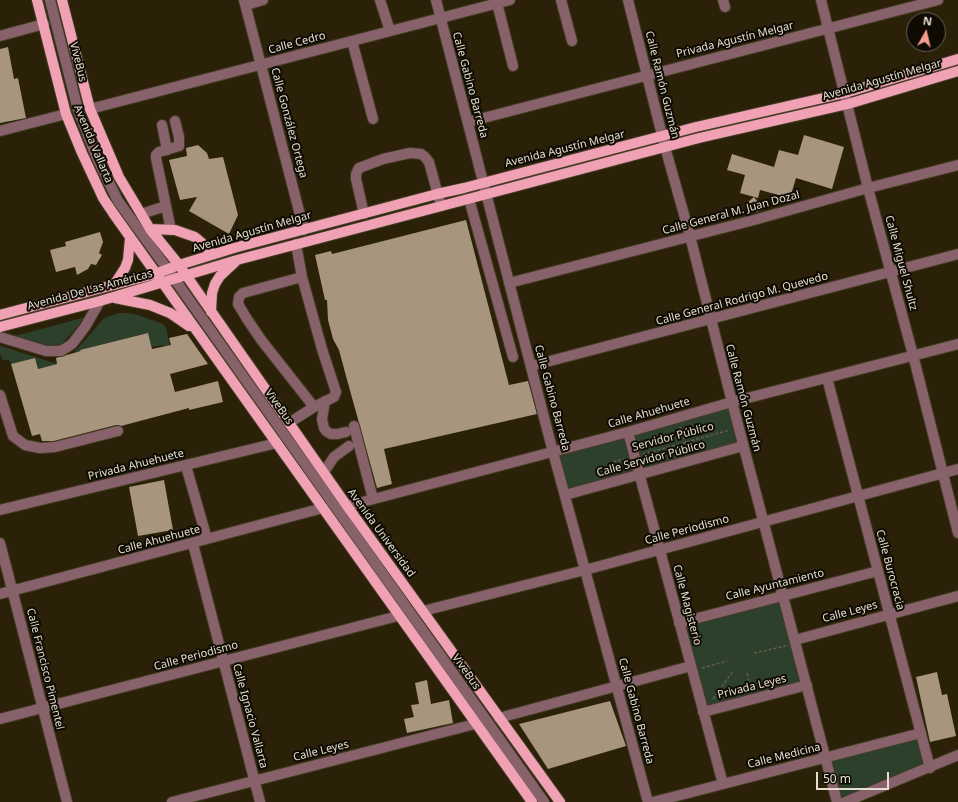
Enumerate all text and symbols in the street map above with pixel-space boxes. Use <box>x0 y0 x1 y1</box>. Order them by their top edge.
north arrow <box>906 12 946 52</box>
text: N <box>922 13 933 29</box>
street label: Privada Agustín Melgar <box>675 19 795 61</box>
street label: Calle Cedro <box>267 29 327 57</box>
street label: Calle Ramón Guzmán <box>642 30 682 140</box>
street label: Calle Gabino Barreda <box>449 31 491 139</box>
street label: ViveBus <box>67 41 89 83</box>
street label: Avenida Agustín Melgar <box>821 57 943 103</box>
street label: Calle González Ortega <box>268 66 310 180</box>
street label: Avenida Vallarta <box>71 103 115 185</box>
street label: Avenida Agustín Melgar <box>504 128 626 170</box>
street label: Calle General M. Juan Dozal <box>661 188 801 238</box>
street label: Avenida Agustín Melgar <box>191 209 313 255</box>
street label: Calle Miguel Shultz <box>882 214 920 312</box>
street label: Avenida De Las Américas <box>26 267 154 313</box>
street label: Calle General Rodrigo M. Quevedo <box>655 270 829 328</box>
street label: Calle Ramón Guzmán <box>722 343 764 453</box>
street label: Calle Gabino Barreda <box>531 344 573 452</box>
street label: ViveBus <box>262 387 296 427</box>
street label: Calle Ahuehuete <box>606 395 692 431</box>
street label: Servidor Público <box>631 420 715 454</box>
street label: Calle Servidor Público <box>595 438 707 480</box>
street label: Privada Ahuehuete <box>87 447 185 483</box>
street label: Avenida Universidad <box>344 486 418 580</box>
street label: Calle Periodismo <box>643 512 731 548</box>
street label: Calle Ahuehuete <box>116 523 202 557</box>
street label: Calle Burocracia <box>873 528 907 612</box>
street label: Calle Magisterio <box>670 563 704 647</box>
street label: Calle Ayuntamiento <box>724 566 826 604</box>
street label: Calle Leyes <box>821 598 879 626</box>
street label: Calle Francisco Pimentel <box>23 607 67 731</box>
street label: Calle Periodismo <box>152 638 240 674</box>
street label: ViveBus <box>449 652 483 692</box>
street label: Calle Gabino Barreda <box>615 657 657 765</box>
street label: Calle Ignacio Vallarta <box>230 662 270 770</box>
street label: Privada Leyes <box>716 672 788 702</box>
street label: Calle Leyes <box>292 738 350 764</box>
street label: Calle Medicina <box>746 741 822 771</box>
scale bar <box>818 764 891 790</box>
text: 50 m <box>823 770 851 787</box>

